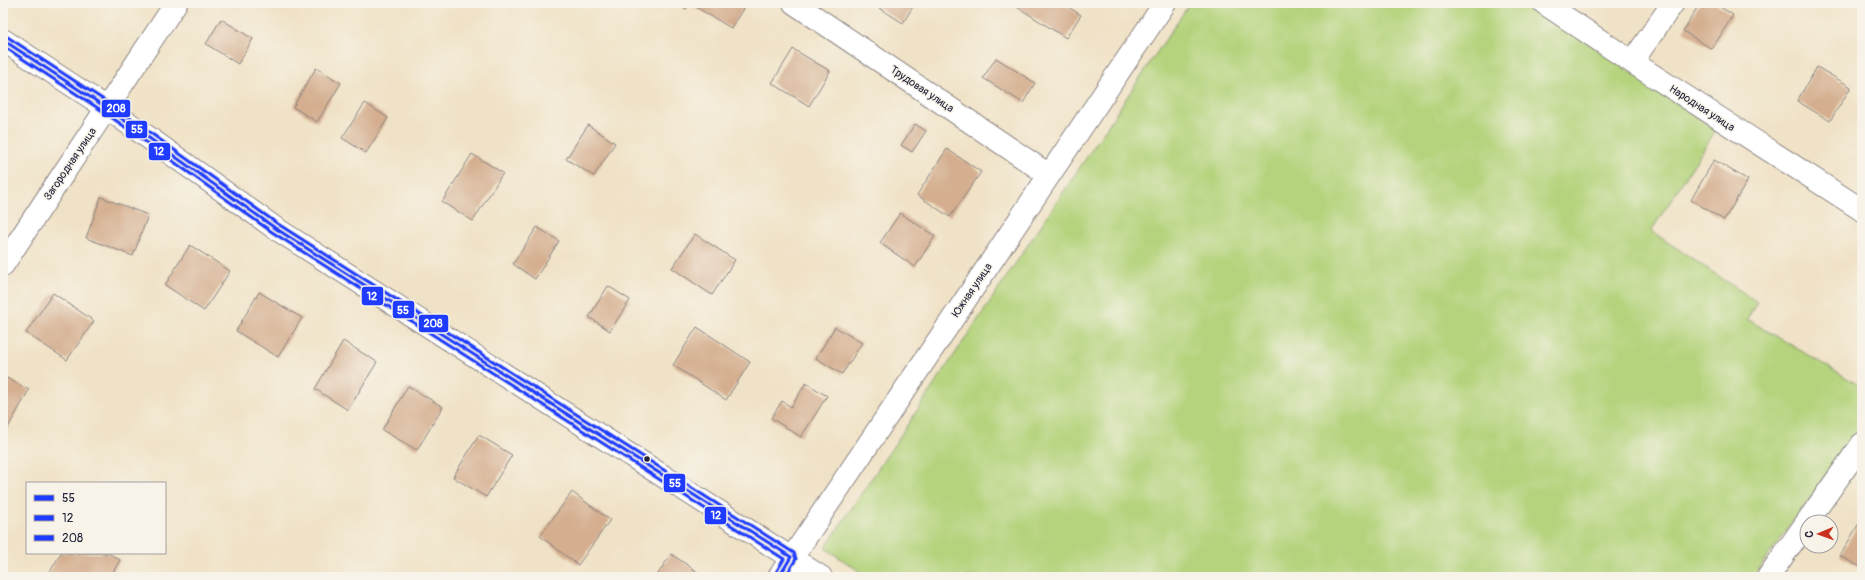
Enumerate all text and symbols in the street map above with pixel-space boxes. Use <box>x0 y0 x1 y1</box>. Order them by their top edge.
street label: Трудовая улица <box>888 63 956 115</box>
street label: Народная улица <box>1667 82 1737 134</box>
line badge: 208 <box>101 99 131 118</box>
text: 208 <box>106 102 126 115</box>
line badge: 55 <box>125 120 148 139</box>
text: 55 <box>131 123 143 136</box>
street label: Загородная улица <box>41 125 99 203</box>
line badge: 12 <box>148 142 171 161</box>
text: 12 <box>154 145 164 158</box>
street label: Южная улица <box>949 261 995 319</box>
line badge: 12 <box>361 286 384 306</box>
text: 12 <box>367 290 377 303</box>
line badge: 55 <box>392 300 415 319</box>
text: 55 <box>397 304 409 317</box>
line badge: 208 <box>418 314 449 333</box>
text: 208 <box>423 317 443 330</box>
unlabelled marker <box>642 454 652 464</box>
line badge: 55 <box>663 473 686 493</box>
text: 55 <box>669 477 681 490</box>
legend <box>26 482 166 554</box>
text: 55 <box>62 491 75 506</box>
line badge: 12 <box>704 506 727 525</box>
text: 12 <box>711 509 721 522</box>
text: 12 <box>62 511 74 526</box>
north arrow <box>1799 514 1839 554</box>
text: 208 <box>62 531 83 546</box>
text: С <box>1803 531 1816 538</box>

